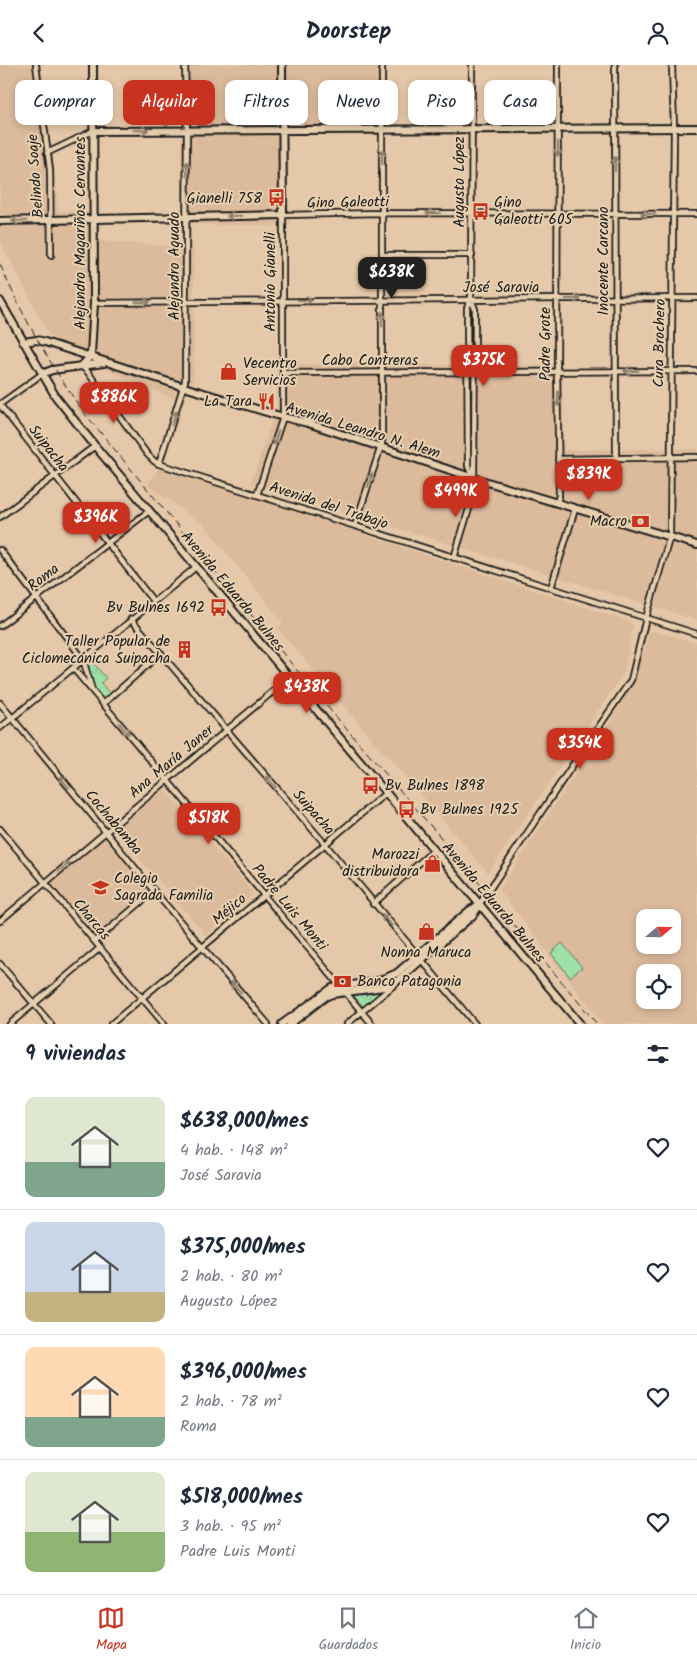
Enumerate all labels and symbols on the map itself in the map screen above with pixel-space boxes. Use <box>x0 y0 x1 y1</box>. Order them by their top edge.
one-way arrow <box>133 126 149 135</box>
street label: Belindo Soaje <box>21 133 51 219</box>
street label: Alejandro Magariños Cervantes <box>69 136 93 330</box>
street label: Augusto López <box>448 136 472 228</box>
one-way arrow <box>553 140 563 156</box>
one-way arrow <box>377 149 387 165</box>
one-way arrow <box>610 156 620 172</box>
one-way arrow <box>182 162 192 178</box>
place label: Gianelli 758 <box>187 187 263 211</box>
bus stop icon: Gianelli 758 <box>266 188 286 208</box>
street label: Gino Galeotti <box>307 190 391 216</box>
place label: Gino Galeotti 605 <box>494 191 573 232</box>
bus stop icon: Gino Galeotti 605 <box>470 201 490 221</box>
street label: Inocente Carcano <box>592 206 616 315</box>
one-way arrow <box>426 208 442 218</box>
one-way arrow <box>641 209 657 219</box>
street label: Alejandro Aguado <box>163 212 187 320</box>
one-way arrow <box>226 212 242 221</box>
one-way arrow <box>11 216 28 226</box>
street label: Antonio Gianelli <box>259 231 283 332</box>
pin: $638K <box>357 257 427 299</box>
street label: José Saravia <box>463 276 539 300</box>
one-way arrow <box>564 294 581 304</box>
one-way arrow <box>297 295 313 305</box>
one-way arrow <box>134 297 151 307</box>
street label: Cura Brochero <box>647 298 673 388</box>
street label: Padre Grote <box>534 307 558 381</box>
one-way arrow <box>377 311 387 328</box>
pin: $375K <box>449 345 519 387</box>
street label: Cabo Contreras <box>322 349 419 373</box>
place label: Vecentro Servicios <box>243 352 297 393</box>
shop icon: Vecentro Servicios <box>219 362 239 382</box>
one-way arrow <box>623 366 640 376</box>
pin: $886K <box>79 381 149 424</box>
place label: La Tara <box>204 390 252 414</box>
one-way arrow <box>553 390 563 406</box>
restaurant icon: La Tara <box>256 391 276 411</box>
street label: Avenida Leandro N. Alem <box>282 396 443 466</box>
one-way arrow <box>170 410 180 426</box>
street label: Suipacha <box>22 420 75 478</box>
one-way arrow <box>270 430 280 446</box>
pin: $839K <box>554 459 624 501</box>
one-way arrow <box>366 472 376 488</box>
street label: Avenida del Trabajo <box>266 475 391 537</box>
pin: $499K <box>421 475 491 518</box>
pin: $396K <box>61 501 131 544</box>
place label: Macro <box>590 510 627 534</box>
bank icon: Macro <box>631 511 651 531</box>
street label: Avenida Eduardo Bulnes <box>174 526 291 658</box>
street label: Roma <box>23 558 65 598</box>
place label: Bv Bulnes 1692 <box>106 596 205 620</box>
bus stop icon: Bv Bulnes 1692 <box>209 597 229 617</box>
place label: Taller Popular de Ciclomecánica Suipacha <box>22 630 170 671</box>
building icon: Taller Popular de Ciclomecánica Suipacha <box>174 640 194 660</box>
pin: $438K <box>272 671 342 714</box>
street label: Ana María Janer <box>124 718 220 805</box>
one-way arrow <box>119 722 130 735</box>
pin: $354K <box>545 727 615 770</box>
place label: Bv Bulnes 1898 <box>385 774 486 798</box>
bus stop icon: Bv Bulnes 1898 <box>361 775 381 795</box>
one-way arrow <box>59 776 70 789</box>
one-way arrow <box>266 776 277 789</box>
street label: Suipacha <box>286 784 340 841</box>
street label: Cochabamba <box>79 785 148 861</box>
place label: Bv Bulnes 1925 <box>420 798 519 822</box>
bus stop icon: Bv Bulnes 1925 <box>396 799 416 819</box>
pin: $518K <box>174 803 244 845</box>
street label: Avenida Eduardo Bulnes <box>435 837 552 969</box>
place label: Marozzi distribuidora <box>342 843 420 884</box>
shop icon: Marozzi distribuidora <box>423 853 443 873</box>
street label: Padre Luis Monti <box>245 859 334 958</box>
one-way arrow <box>57 862 70 873</box>
place label: Colegio Sagrada Familia <box>114 867 213 908</box>
school or university icon: Colegio Sagrada Familia <box>90 877 110 897</box>
street label: Méjico <box>207 888 253 932</box>
street label: Charcas <box>66 893 117 947</box>
north arrow <box>636 909 681 954</box>
one-way arrow <box>381 914 392 927</box>
shop icon: Nonna Maruca <box>416 921 436 941</box>
place label: Nonna Maruca <box>381 941 471 965</box>
place label: Banco Patagonia <box>357 970 462 994</box>
bank icon: Banco Patagonia <box>333 971 353 991</box>
one-way arrow <box>231 981 242 994</box>

